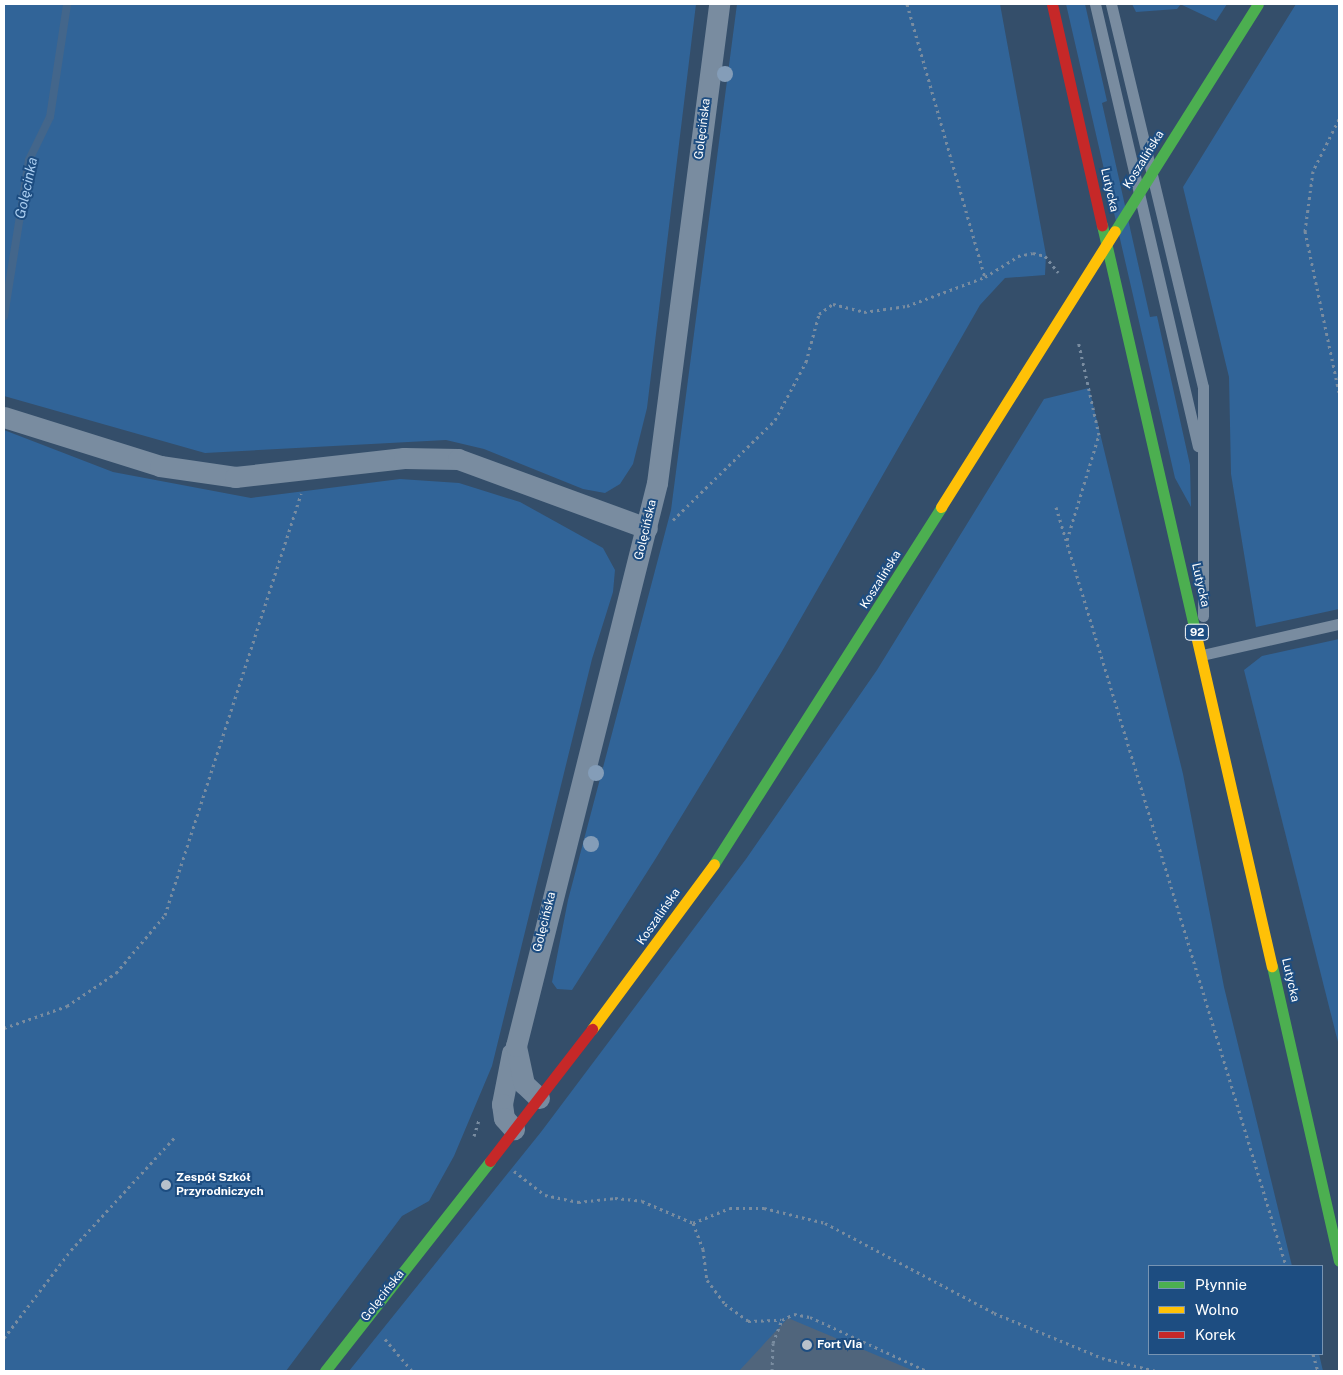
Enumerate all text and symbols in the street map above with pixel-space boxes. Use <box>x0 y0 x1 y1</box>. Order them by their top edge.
street label: Golęcińska <box>692 98 714 160</box>
street label: Koszalińska <box>1120 128 1168 192</box>
water label: Golęcinka <box>11 156 41 220</box>
street label: Lutycka <box>1097 167 1121 213</box>
street label: Golęcińska <box>632 498 660 562</box>
street label: Koszalińska <box>857 548 905 612</box>
street label: Lutycka <box>1188 562 1212 608</box>
road number: 92 <box>1184 624 1210 640</box>
street label: Koszalińska <box>634 886 684 948</box>
street label: Golęcińska <box>531 890 559 954</box>
street label: Lutycka <box>1278 957 1302 1003</box>
place label: Zespół Szkół Przyrodniczych <box>176 1171 264 1199</box>
marker: Zespół Szkół Przyrodniczych <box>160 1179 172 1191</box>
legend <box>1148 1265 1323 1355</box>
street label: Golęcińska <box>358 1267 408 1325</box>
text: Płynnie <box>1195 1276 1247 1293</box>
text: Wolno <box>1195 1301 1239 1318</box>
text: Korek <box>1195 1326 1236 1343</box>
place label: Fort VIa <box>817 1338 863 1352</box>
marker: Fort VIa <box>801 1339 813 1351</box>

